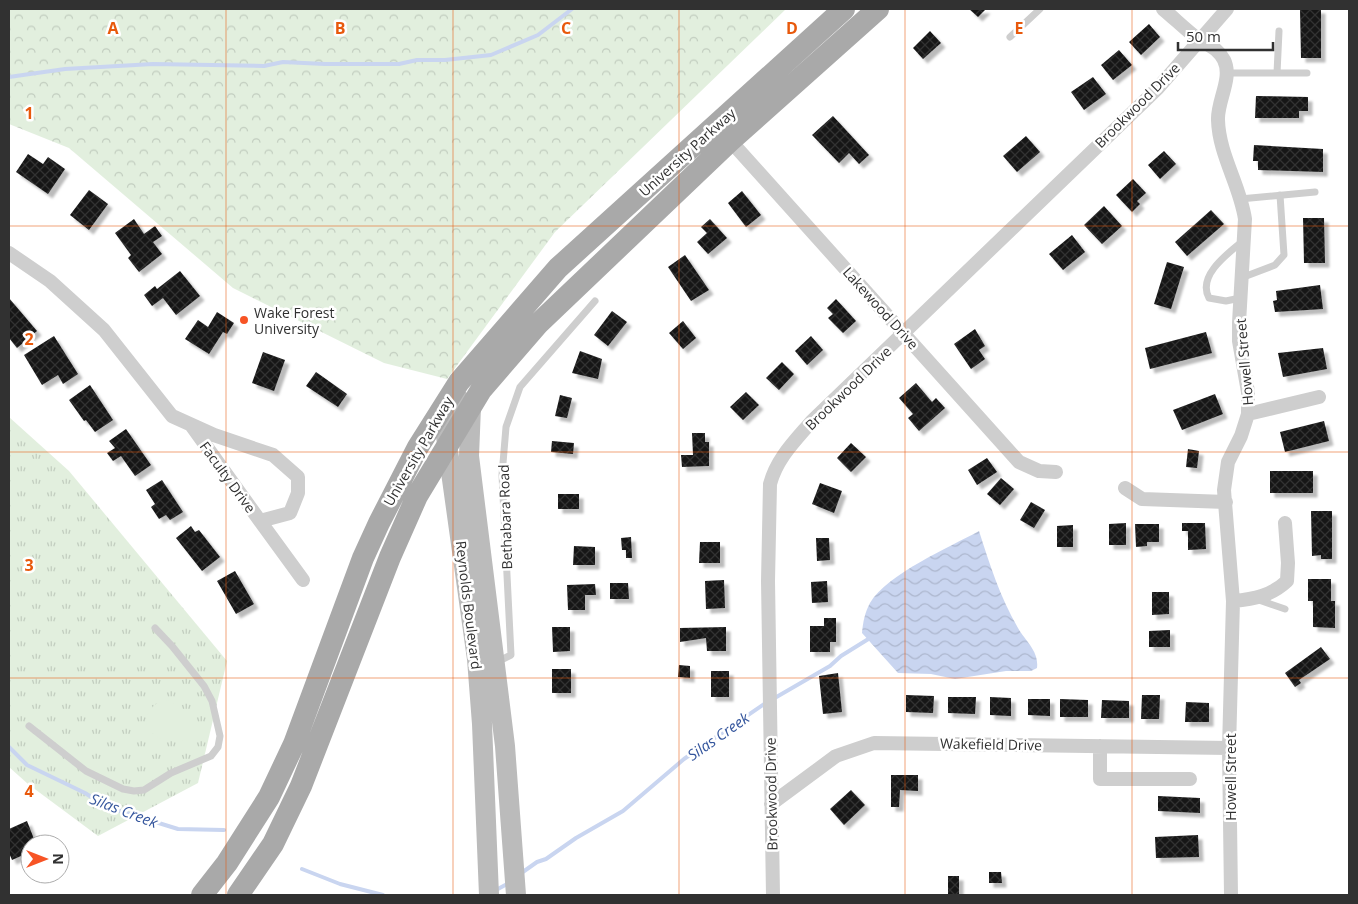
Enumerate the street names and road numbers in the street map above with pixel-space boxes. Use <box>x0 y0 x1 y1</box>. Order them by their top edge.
street label: Brookwood Drive <box>1090 58 1184 152</box>
street label: University Parkway <box>635 103 740 200</box>
street label: Lakewood Drive <box>839 263 923 353</box>
street label: Howell Street <box>1231 318 1257 406</box>
street label: Brookwood Drive <box>801 342 895 434</box>
street label: University Parkway <box>379 392 458 509</box>
street label: Faculty Drive <box>196 438 260 517</box>
street label: Bethabara Road <box>494 464 516 570</box>
street label: Reynolds Boulevard <box>452 540 486 670</box>
street label: Howell Street <box>1221 733 1240 821</box>
street label: Wakefield Drive <box>940 734 1042 754</box>
street label: Brookwood Drive <box>761 737 781 851</box>

